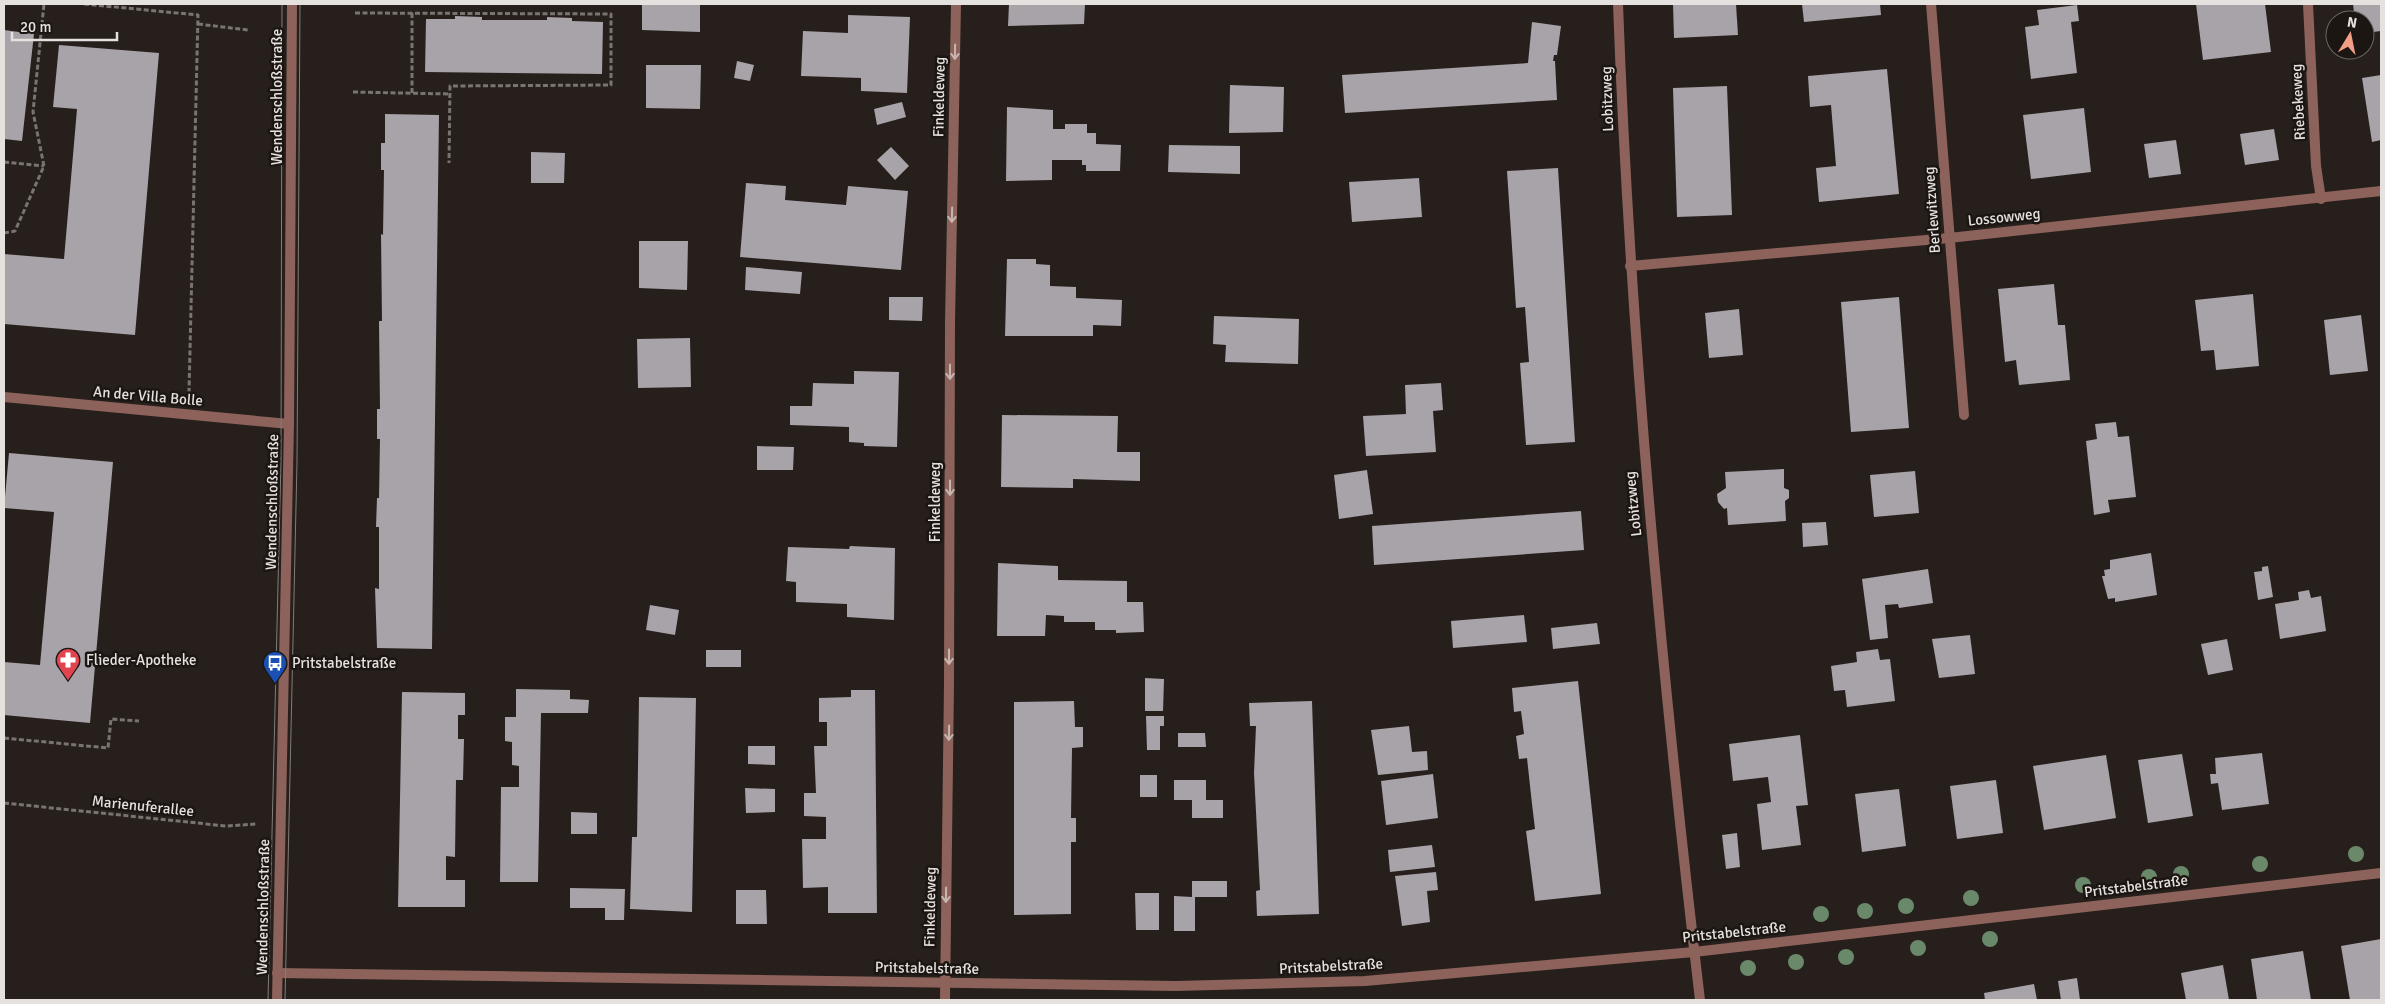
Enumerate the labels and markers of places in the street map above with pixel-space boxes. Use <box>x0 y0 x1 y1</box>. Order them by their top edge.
pharmacy icon: Flieder-Apotheke <box>55 647 81 681</box>
bus stop icon: Pritstabelstraße <box>262 650 288 684</box>
place label: Flieder-Apotheke <box>86 651 196 669</box>
place label: Pritstabelstraße <box>292 654 396 672</box>

